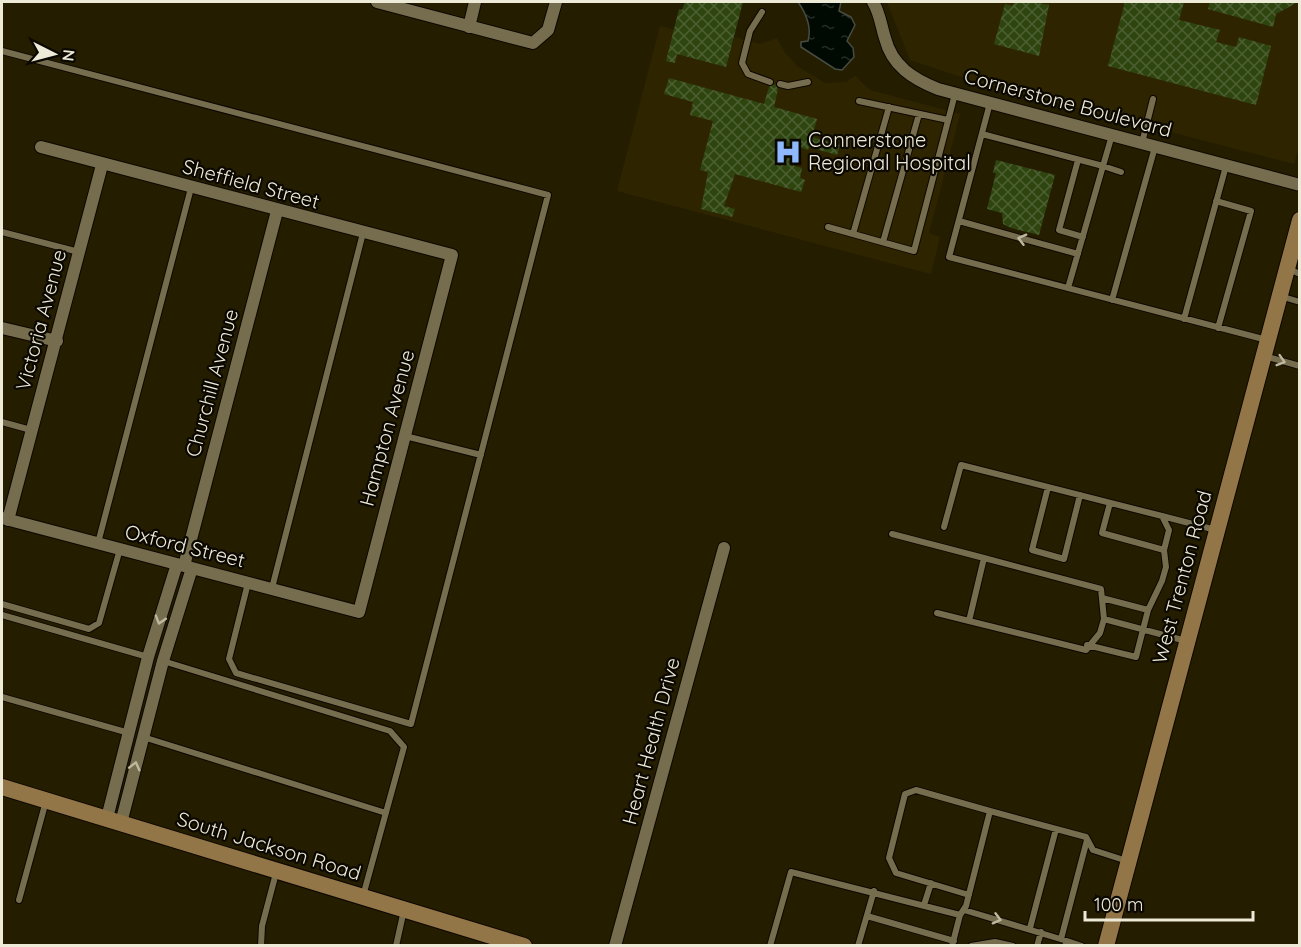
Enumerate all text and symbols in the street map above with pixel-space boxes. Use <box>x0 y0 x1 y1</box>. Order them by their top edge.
north arrow <box>24 24 84 84</box>
text: N <box>58 49 79 62</box>
street label: Cornerstone Boulevard <box>962 63 1175 142</box>
place label: Connerstone Regional Hospital <box>808 127 971 175</box>
hospital icon: Connerstone Regional Hospital <box>773 137 803 167</box>
street label: Sheffield Street <box>180 153 322 214</box>
one-way arrow <box>1017 233 1027 246</box>
street label: Victoria Avenue <box>10 247 71 393</box>
street label: Churchill Avenue <box>180 306 243 460</box>
street label: Hampton Avenue <box>354 347 419 509</box>
one-way arrow <box>1275 354 1286 366</box>
street label: West Trenton Road <box>1146 488 1217 666</box>
street label: Oxford Street <box>122 519 248 573</box>
one-way arrow <box>155 614 167 625</box>
street label: Heart Health Drive <box>616 655 685 827</box>
one-way arrow <box>128 761 141 771</box>
street label: South Jackson Road <box>174 806 364 885</box>
scale bar <box>1085 884 1253 922</box>
text: 100 m <box>1094 893 1143 916</box>
one-way arrow <box>992 912 1002 925</box>

